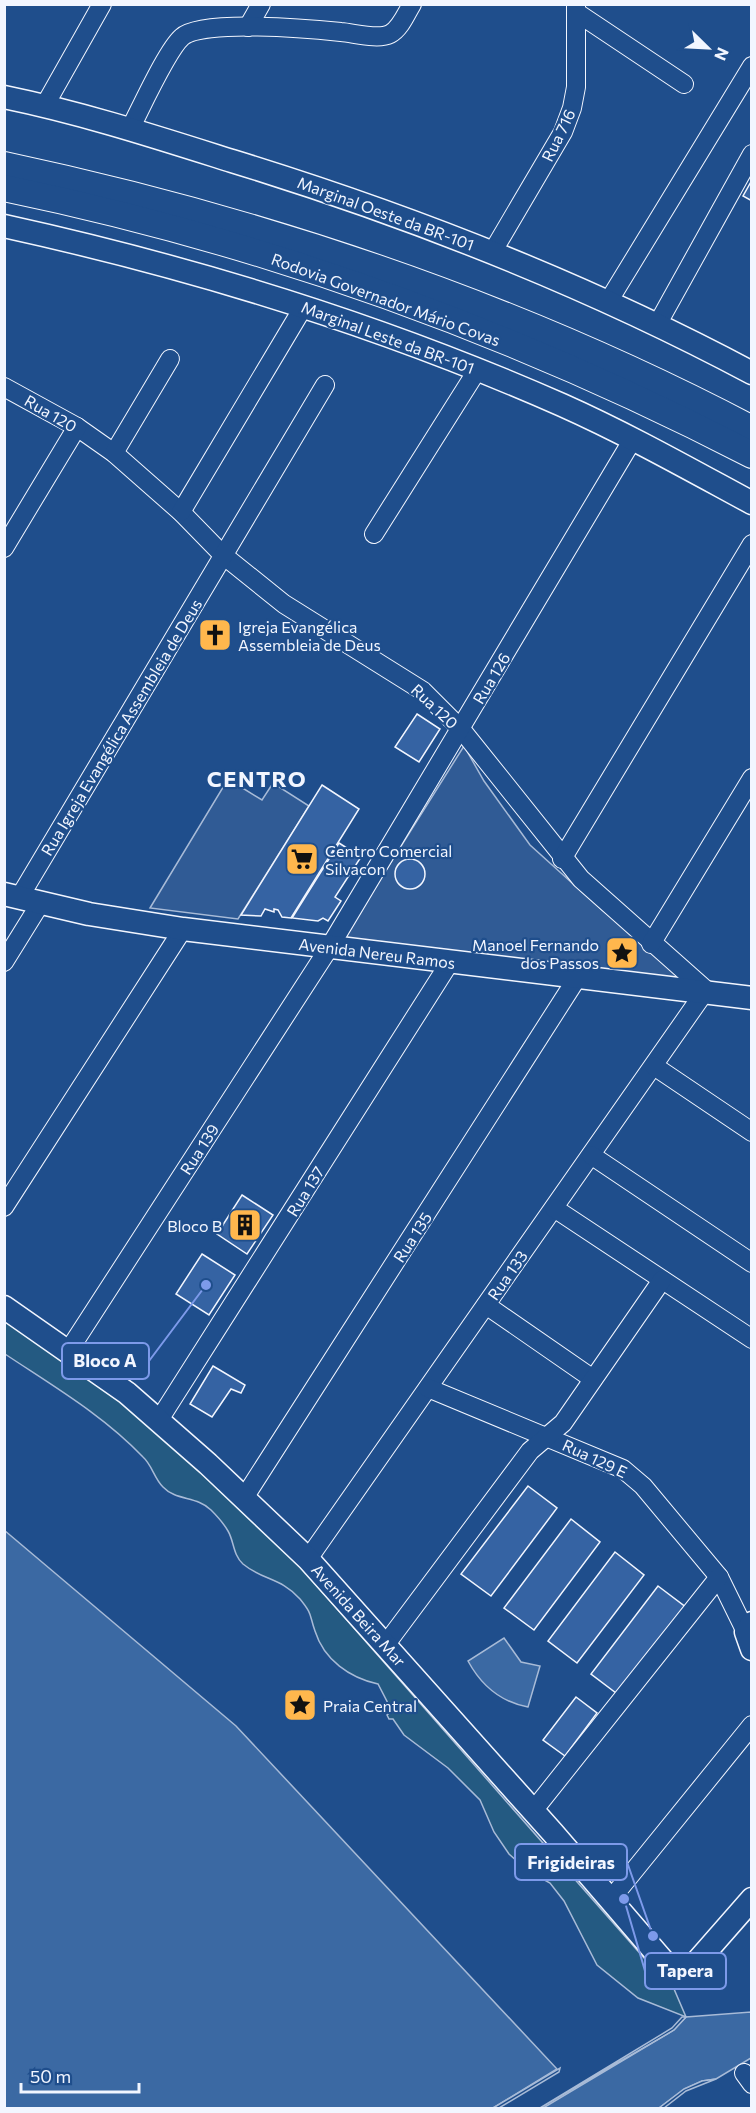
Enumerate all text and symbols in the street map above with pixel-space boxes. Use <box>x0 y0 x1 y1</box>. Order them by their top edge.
north arrow <box>678 18 738 78</box>
text: N <box>711 45 733 64</box>
street label: Rua 716 <box>537 106 579 164</box>
street label: Marginal Oeste da BR-101 <box>295 172 477 254</box>
street label: Rodovia Governador Mário Covas <box>269 249 503 349</box>
street label: Marginal Leste da BR-101 <box>299 297 477 377</box>
street label: Rua 120 <box>22 390 80 436</box>
street label: Rua Igreja Evangélica Assembleia de Deus <box>37 595 205 859</box>
church icon: Igreja Evangélica Assembleia de Deus <box>197 617 233 653</box>
place label: Igreja Evangélica Assembleia de Deus <box>238 617 381 654</box>
street label: Rua 126 <box>468 649 514 707</box>
street label: Rua 120 <box>408 680 462 732</box>
district label: CENTRO <box>207 765 307 792</box>
supermarket icon: Centro Comercial Silvacon <box>284 841 320 877</box>
place label: Centro Comercial Silvacon <box>325 841 452 878</box>
street label: Avenida Nereu Ramos <box>298 934 456 972</box>
place label: Manoel Fernando dos Passos <box>472 935 599 972</box>
place icon: Manoel Fernando dos Passos <box>604 935 640 971</box>
street label: Rua 139 <box>176 1120 222 1178</box>
street label: Rua 137 <box>282 1162 328 1220</box>
building icon: Bloco B <box>227 1207 263 1243</box>
street label: Rua 135 <box>389 1208 435 1266</box>
place label: Bloco B <box>167 1216 222 1235</box>
street label: Rua 133 <box>483 1247 531 1303</box>
callout: Bloco A <box>62 1343 149 1379</box>
text: Bloco A <box>73 1349 137 1371</box>
street label: Rua 129 E <box>560 1435 630 1481</box>
street label: Avenida Beira Mar <box>308 1560 410 1671</box>
place icon: Praia Central <box>282 1687 318 1723</box>
place label: Praia Central <box>323 1696 417 1715</box>
callout: Frigideiras <box>515 1844 627 1880</box>
text: Frigideiras <box>527 1851 615 1873</box>
callout: Tapera <box>645 1953 726 1989</box>
text: Tapera <box>657 1959 713 1981</box>
scale bar <box>21 2056 140 2094</box>
text: 50 m <box>30 2065 71 2087</box>

